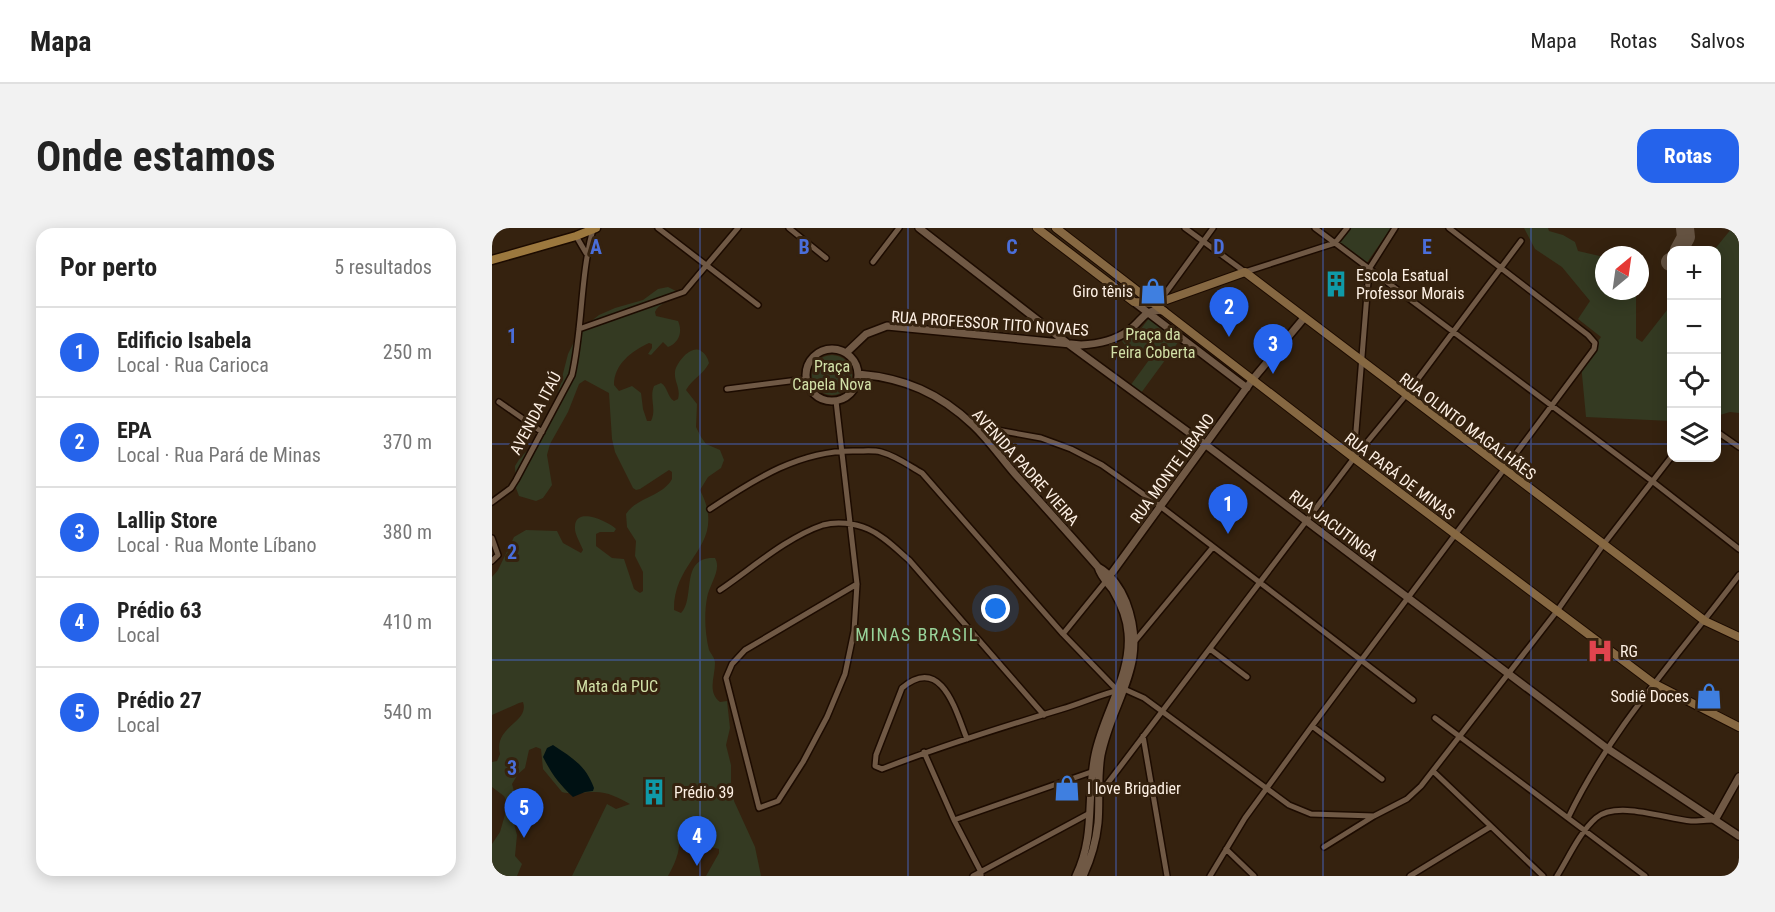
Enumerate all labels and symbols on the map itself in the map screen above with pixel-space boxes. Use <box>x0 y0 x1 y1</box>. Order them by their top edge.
text: A <box>590 235 602 259</box>
text: B <box>798 235 810 259</box>
text: C <box>1006 235 1018 259</box>
text: D <box>1213 235 1225 259</box>
text: E <box>1422 235 1432 259</box>
north arrow <box>1595 246 1649 300</box>
place label: Escola Esatual Professor Morais <box>1356 266 1464 303</box>
building icon: Escola Esatual Professor Morais <box>1321 269 1351 299</box>
shop icon: Giro tênis <box>1138 276 1168 306</box>
place label: Giro tênis <box>1073 282 1133 301</box>
pin: 2 <box>1210 288 1248 337</box>
street label: RUA PROFESSOR TITO NOVAES <box>891 307 1089 340</box>
text: 1 <box>507 324 517 348</box>
pin: 3 <box>1254 324 1292 374</box>
park label: Praça da Feira Coberta <box>1111 325 1195 362</box>
park label: Praça Capela Nova <box>792 357 872 394</box>
street label: RUA OLINTO MAGALHÃES <box>1396 368 1540 484</box>
street label: AVENIDA ITAÚ <box>506 369 565 458</box>
street label: AVENIDA PADRE VIEIRA <box>968 405 1083 529</box>
street label: RUA MONTE LÍBANO <box>1126 410 1218 527</box>
street label: RUA PARÁ DE MINAS <box>1341 429 1459 524</box>
pin: 1 <box>1208 484 1248 534</box>
street label: RUA JACUTINGA <box>1286 486 1382 565</box>
text: 2 <box>507 540 517 564</box>
your location <box>981 594 1010 623</box>
district label: MINAS BRASIL <box>855 624 979 645</box>
hospital icon: RG <box>1585 636 1615 666</box>
place label: RG <box>1620 642 1638 661</box>
park label: Mata da PUC <box>576 677 658 696</box>
shop icon: Sodiê Doces <box>1694 681 1724 711</box>
place label: Sodiê Doces <box>1611 687 1689 706</box>
text: 3 <box>507 756 517 780</box>
shop icon: I love Brigadier <box>1052 773 1082 803</box>
building icon: Prédio 39 <box>639 777 669 807</box>
place label: I love Brigadier <box>1087 779 1181 798</box>
place label: Prédio 39 <box>674 783 734 802</box>
pin: 5 <box>504 788 543 838</box>
pin: 4 <box>678 816 716 866</box>

